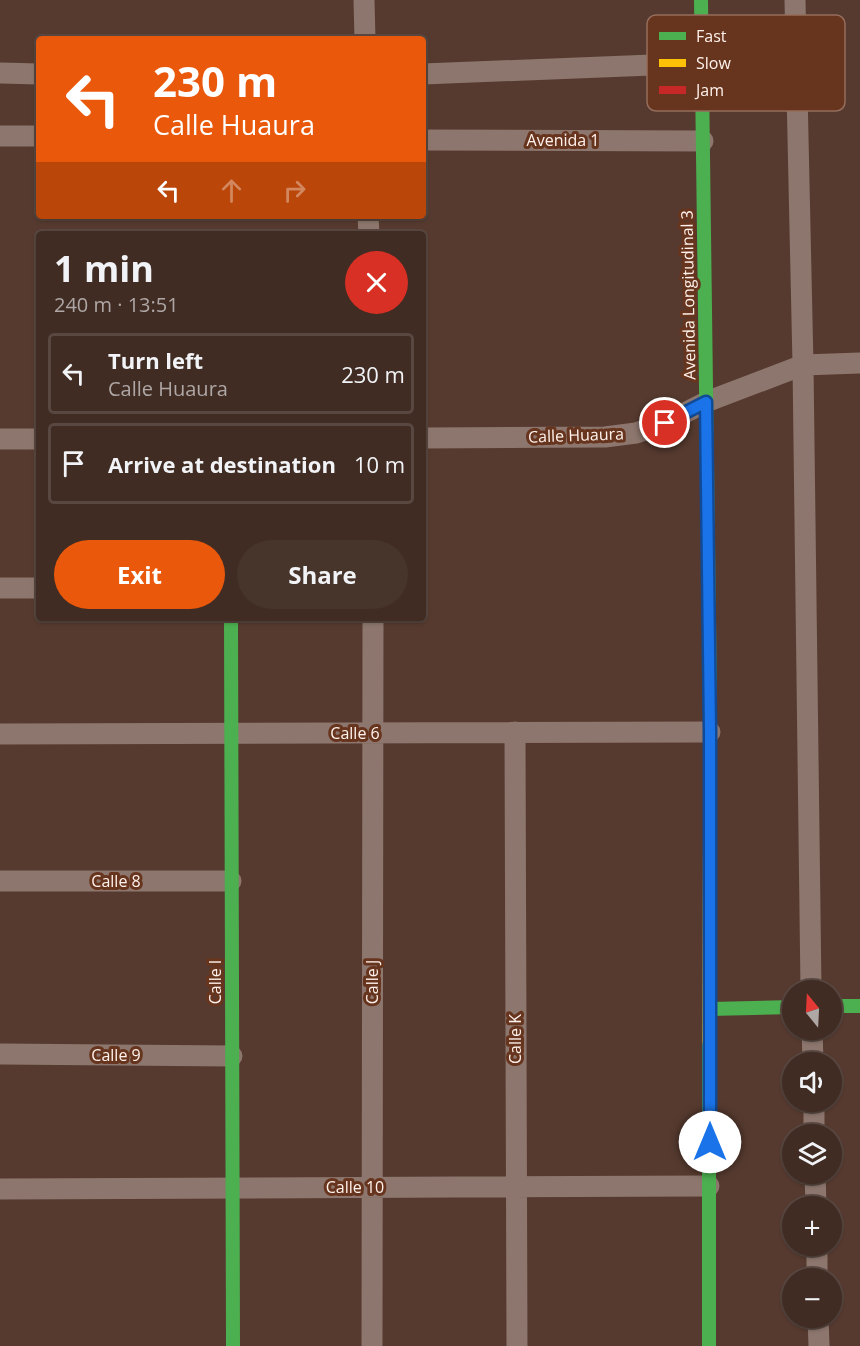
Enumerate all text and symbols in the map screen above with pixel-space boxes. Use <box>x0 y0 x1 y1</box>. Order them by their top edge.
legend <box>647 15 845 111</box>
text: Fast <box>696 25 727 47</box>
text: 230 m <box>153 52 277 109</box>
text: Slow <box>696 52 731 74</box>
icon: left <box>54 60 132 138</box>
text: Jam <box>694 79 724 101</box>
text: Calle Huaura <box>153 106 315 143</box>
street label: Avenida 1 <box>527 129 599 151</box>
icon: left <box>152 174 185 207</box>
icon: ahead <box>215 174 248 207</box>
icon: right <box>278 174 311 207</box>
street label: Avenida Longitudinal 3 <box>676 210 700 380</box>
text: 1 min <box>54 244 154 293</box>
button: close <box>345 251 408 314</box>
text: 240 m · 13:51 <box>54 291 179 318</box>
text: Turn left <box>108 345 203 375</box>
icon: left <box>57 357 90 390</box>
text: 230 m <box>341 359 405 389</box>
text: Calle Huaura <box>108 375 228 402</box>
pin <box>639 397 690 448</box>
icon: arrive <box>648 406 681 439</box>
street label: Calle Huaura <box>528 422 624 448</box>
icon: arrive <box>57 447 90 480</box>
text: Arrive at destination <box>108 449 336 479</box>
text: 10 m <box>354 449 405 479</box>
button: Exit <box>54 540 225 609</box>
button: Share <box>237 540 408 609</box>
street label: Calle 6 <box>330 722 380 744</box>
street label: Calle 8 <box>91 870 141 892</box>
street label: Calle I <box>204 960 226 1004</box>
street label: Calle J <box>361 960 383 1004</box>
north arrow <box>782 980 842 1040</box>
map controls <box>782 980 842 1328</box>
street label: Calle K <box>504 1014 526 1064</box>
street label: Calle 9 <box>91 1044 141 1066</box>
button: sound <box>782 1052 842 1112</box>
position arrow <box>678 1110 742 1174</box>
button: layers <box>782 1124 842 1184</box>
street label: Calle 10 <box>326 1176 384 1198</box>
button: + <box>782 1196 842 1256</box>
button: − <box>782 1268 842 1328</box>

